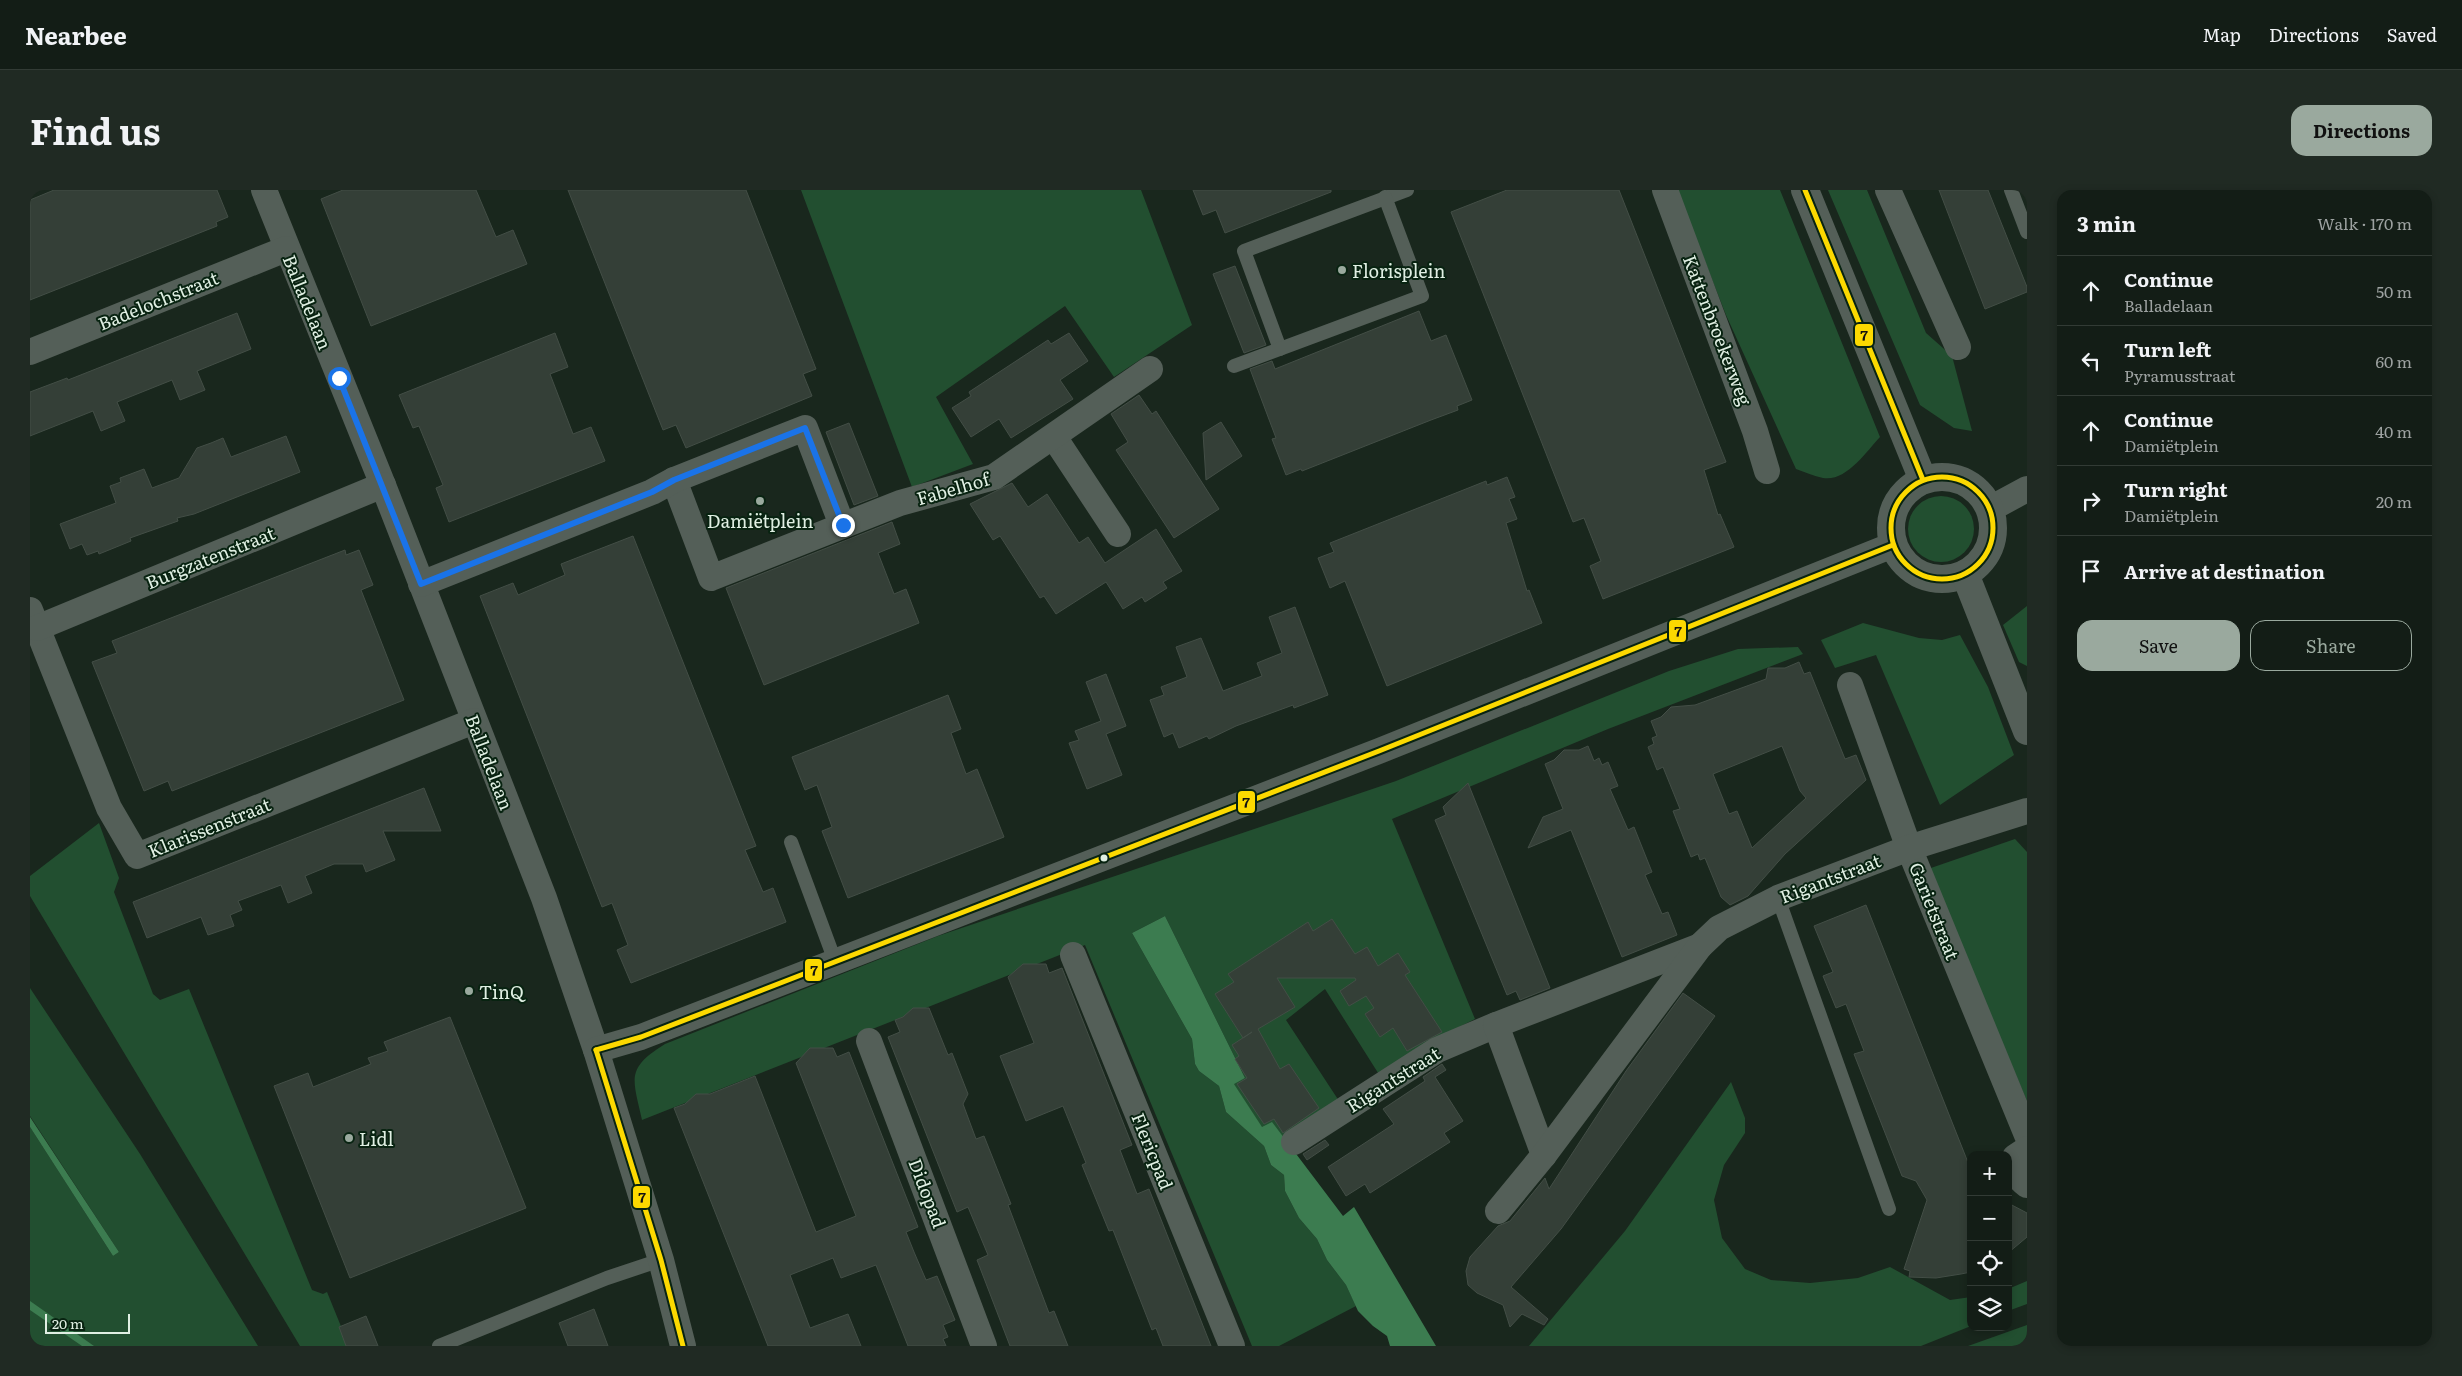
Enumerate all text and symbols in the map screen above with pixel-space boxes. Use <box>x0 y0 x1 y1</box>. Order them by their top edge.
text: Nearbee <box>25 17 127 52</box>
text: Map <box>2203 21 2241 48</box>
text: Directions <box>2269 21 2359 48</box>
text: Saved <box>2387 21 2437 48</box>
text: Find us <box>30 104 160 156</box>
button: Directions <box>2291 105 2432 156</box>
text: 3 min <box>2077 207 2136 238</box>
text: Walk · 170 m <box>2317 211 2412 235</box>
street label: Balladelaan <box>277 250 339 354</box>
street label: Kattenbroekerweg <box>1677 251 1759 410</box>
place label: Florisplein <box>1352 257 1446 284</box>
street label: Badelochstraat <box>94 263 223 336</box>
marker: Florisplein <box>1336 264 1348 276</box>
text: Continue <box>2124 265 2213 293</box>
icon: ahead <box>2077 277 2105 305</box>
text: 50 m <box>2376 279 2412 303</box>
text: Balladelaan <box>2124 293 2213 317</box>
line badge: 7 <box>1854 323 1874 347</box>
text: 7 <box>1860 324 1868 344</box>
text: Turn left <box>2124 335 2211 363</box>
icon: left <box>2077 347 2105 375</box>
text: 60 m <box>2375 349 2412 373</box>
text: Pyramusstraat <box>2124 363 2235 387</box>
route start <box>328 367 351 390</box>
text: Continue <box>2124 405 2213 433</box>
icon: ahead <box>2077 417 2105 445</box>
text: 40 m <box>2375 419 2412 443</box>
text: Damiëtplein <box>2124 433 2219 457</box>
street label: Fabelhof <box>913 464 995 511</box>
text: Turn right <box>2124 475 2228 503</box>
icon: right <box>2077 487 2105 515</box>
text: 20 m <box>2376 489 2412 513</box>
marker: Damiëtplein <box>754 495 766 507</box>
text: Damiëtplein <box>2124 503 2219 527</box>
place label: Damiëtplein <box>707 507 813 534</box>
route end <box>832 514 855 537</box>
street label: Burgzatenstraat <box>141 518 279 595</box>
icon: arrive <box>2077 557 2105 585</box>
text: Arrive at destination <box>2124 557 2325 585</box>
line badge: 7 <box>1668 619 1687 643</box>
text: 7 <box>1674 620 1682 640</box>
button: Save <box>2077 620 2240 671</box>
button: Share <box>2250 620 2412 671</box>
street label: Balladelaan <box>459 710 521 814</box>
street label: Klarissenstraat <box>144 790 275 864</box>
line badge: 7 <box>1237 790 1256 814</box>
text: 7 <box>1242 791 1250 811</box>
street label: Rigantstraat <box>1776 846 1885 910</box>
unlabelled marker <box>1099 853 1109 863</box>
street label: Garietstraat <box>1903 858 1967 964</box>
line badge: 7 <box>804 958 823 982</box>
text: 7 <box>810 959 818 979</box>
place label: TinQ <box>479 978 526 1005</box>
marker: TinQ <box>463 985 475 997</box>
street label: Rigantstraat <box>1341 1039 1446 1119</box>
street label: Flericpad <box>1125 1108 1181 1194</box>
place label: Lidl <box>359 1125 394 1152</box>
marker: Lidl <box>343 1132 355 1144</box>
map controls <box>1967 1151 2012 1331</box>
button: + <box>1967 1151 2012 1196</box>
street label: Didopad <box>902 1154 954 1232</box>
line badge: 7 <box>632 1185 651 1209</box>
text: 7 <box>638 1186 646 1206</box>
button: − <box>1967 1196 2012 1241</box>
button: locate <box>1967 1241 2012 1286</box>
button: layers <box>1967 1286 2012 1331</box>
scale bar <box>45 1311 130 1334</box>
text: 20 m <box>52 1313 84 1333</box>

